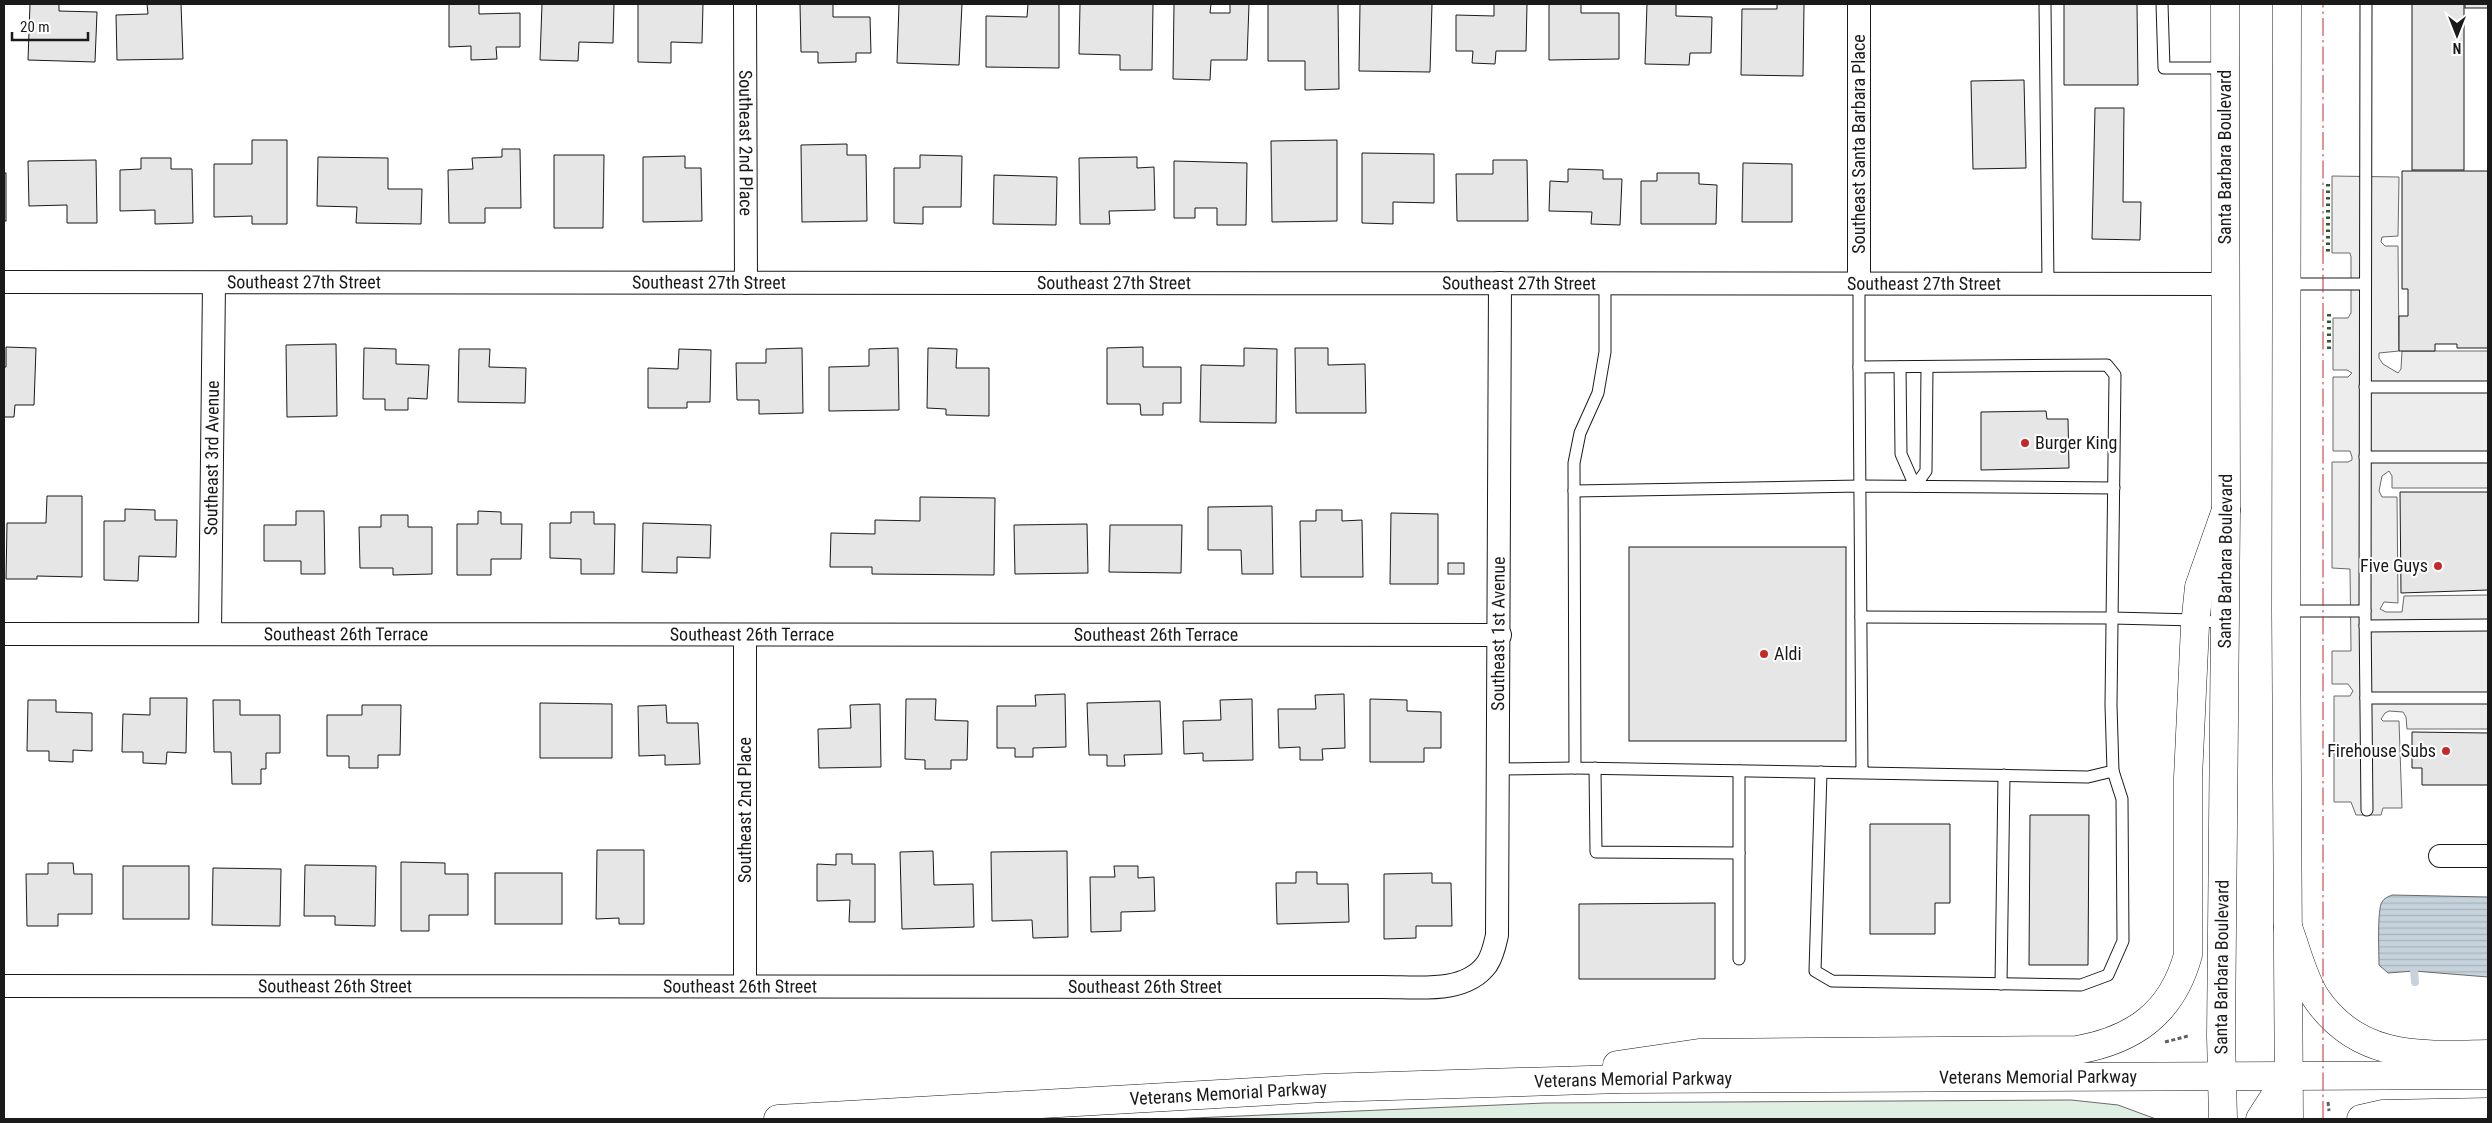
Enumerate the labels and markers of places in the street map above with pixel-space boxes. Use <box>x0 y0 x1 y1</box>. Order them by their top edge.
place label: Burger King <box>2035 432 2117 453</box>
marker: Burger King <box>2019 437 2031 449</box>
place label: Five Guys <box>2360 555 2428 576</box>
marker: Five Guys <box>2432 560 2444 572</box>
place label: Aldi <box>1774 643 1802 664</box>
marker: Aldi <box>1758 648 1770 660</box>
place label: Firehouse Subs <box>2327 740 2436 761</box>
marker: Firehouse Subs <box>2440 745 2452 757</box>

